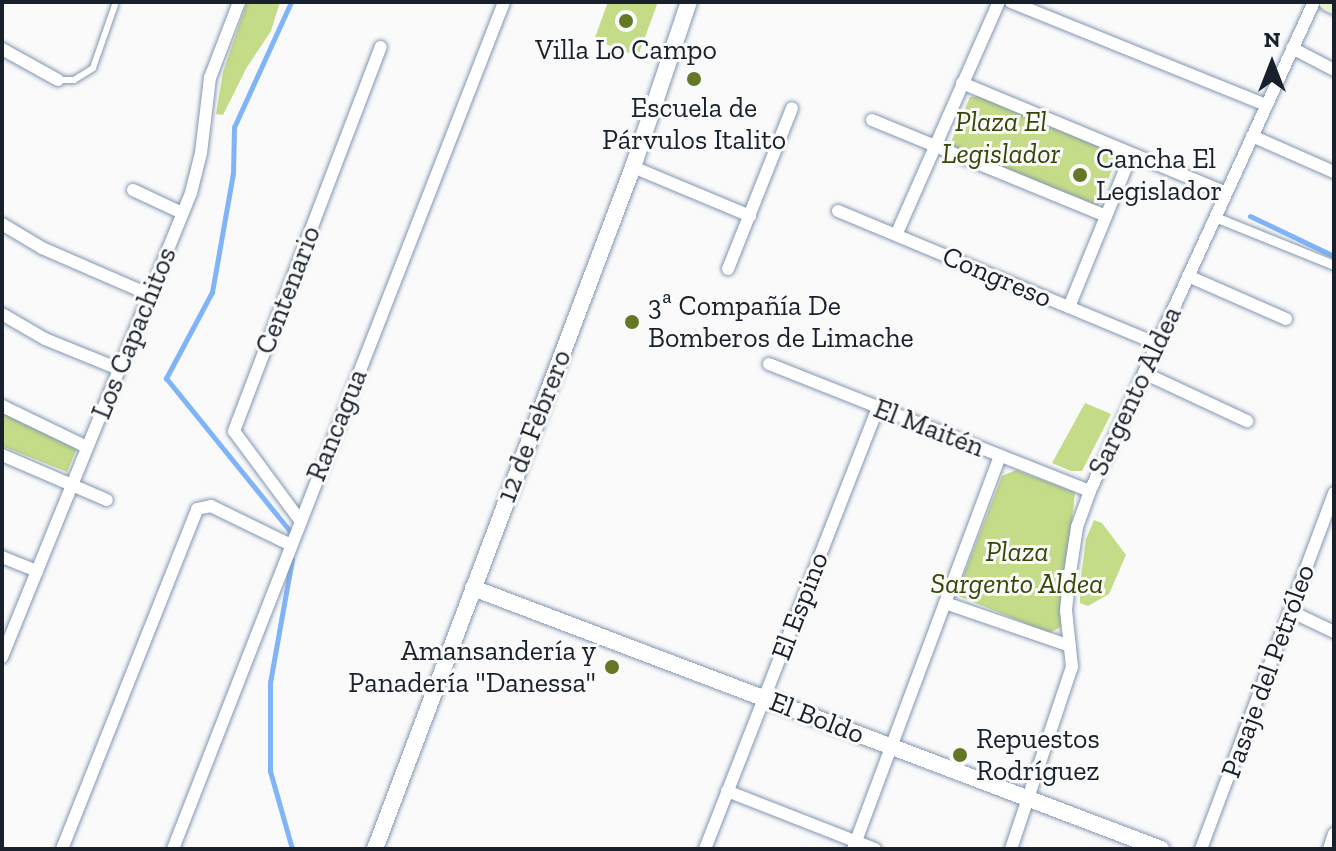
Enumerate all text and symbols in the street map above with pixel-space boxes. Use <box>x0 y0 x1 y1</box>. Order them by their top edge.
marker: Villa Lo Campo <box>617 12 635 30</box>
north arrow <box>1232 24 1312 104</box>
text: N <box>1264 26 1280 53</box>
place label: Villa Lo Campo <box>535 33 717 67</box>
marker: Escuela de Párvulos Italito <box>685 70 703 88</box>
place label: Escuela de Párvulos Italito <box>602 91 786 157</box>
park label: Plaza El Legislador <box>942 105 1060 171</box>
place label: Cancha El Legislador <box>1096 142 1222 208</box>
marker: Cancha El Legislador <box>1071 166 1089 184</box>
street label: Centenario <box>248 221 328 359</box>
street label: Congreso <box>937 239 1057 315</box>
street label: Los Capachitos <box>84 242 184 424</box>
place label: 3ª Compañía De Bomberos de Limache <box>648 289 914 355</box>
street label: Sargento Aldea <box>1081 301 1189 481</box>
marker: 3ª Compañía De Bomberos de Limache <box>623 313 641 331</box>
street label: 12 de Febrero <box>490 345 578 507</box>
street label: Rancagua <box>299 364 375 486</box>
street label: El Maitén <box>869 392 989 464</box>
park label: Plaza Sargento Aldea <box>930 535 1104 601</box>
street label: El Espino <box>764 547 836 665</box>
street label: Pasaje del Petróleo <box>1214 560 1322 782</box>
place label: Amansandería y Panadería "Danessa" <box>348 634 596 700</box>
marker: Amansandería y Panadería "Danessa" <box>603 658 621 676</box>
street label: El Boldo <box>765 685 869 751</box>
place label: Repuestos Rodríguez <box>976 722 1100 788</box>
marker: Repuestos Rodríguez <box>951 746 969 764</box>

